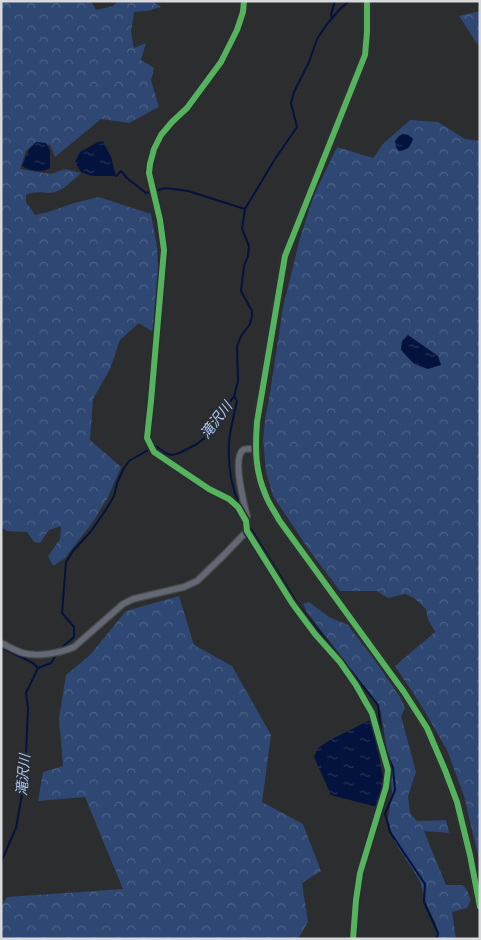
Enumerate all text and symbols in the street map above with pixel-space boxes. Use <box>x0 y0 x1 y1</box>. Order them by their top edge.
water label: 滝沢川 <box>197 397 236 442</box>
water label: 滝沢川 <box>13 751 33 797</box>

